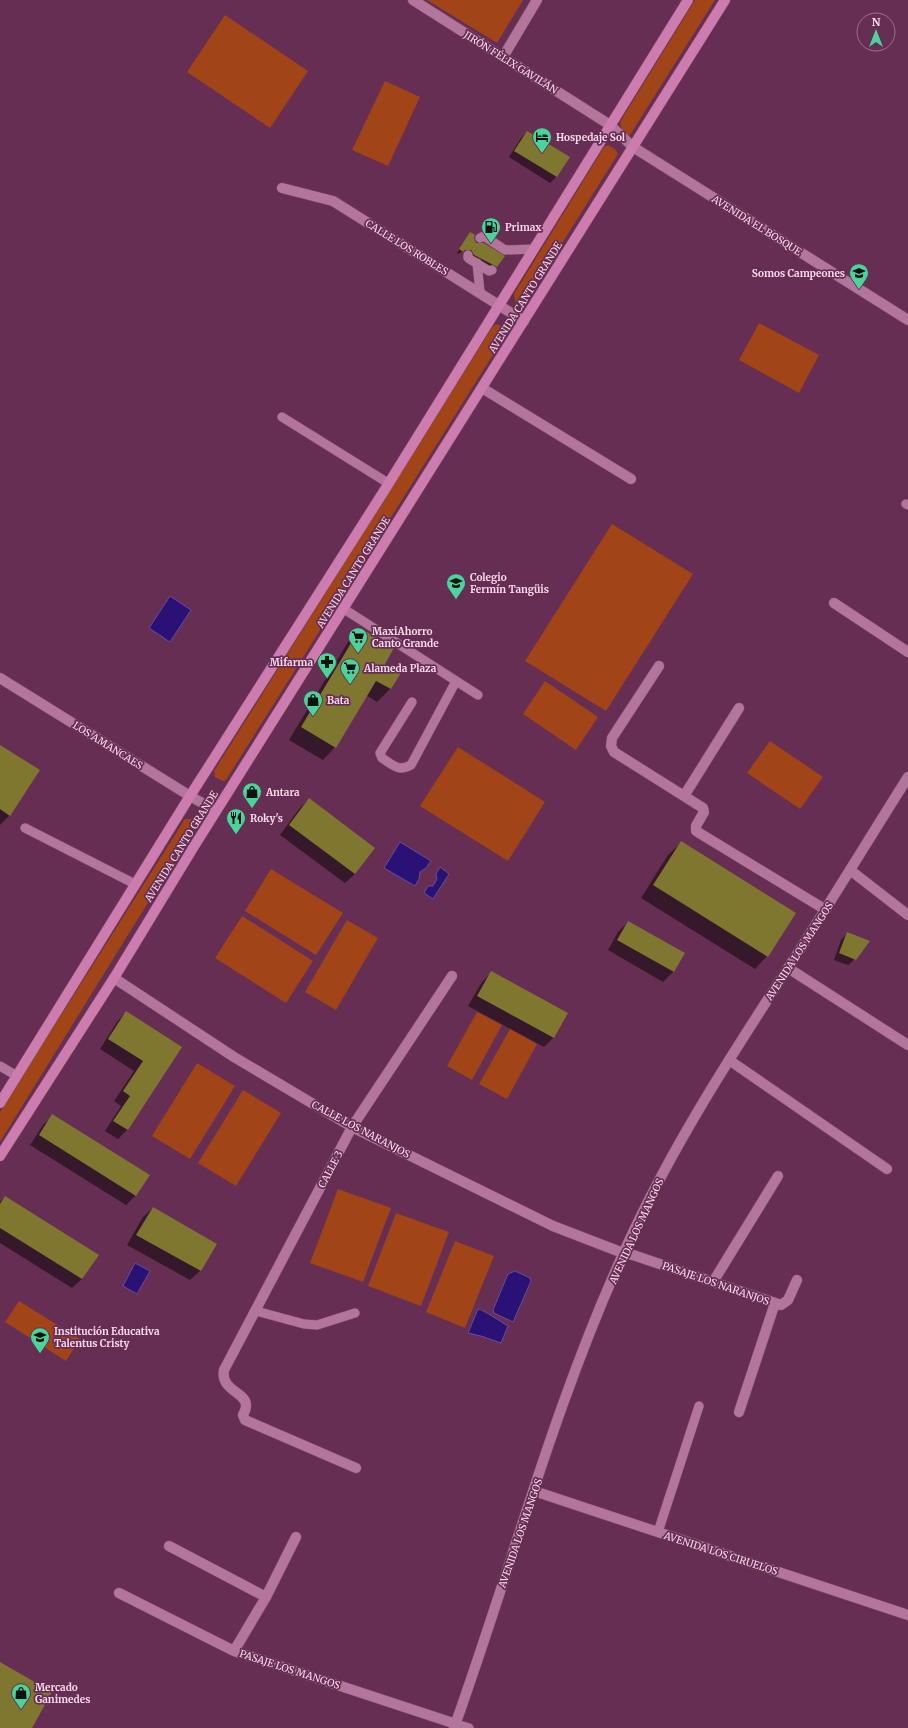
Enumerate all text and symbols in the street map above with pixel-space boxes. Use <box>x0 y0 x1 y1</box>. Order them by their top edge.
north arrow <box>856 12 896 52</box>
text: N <box>872 15 881 29</box>
street label: JIRÓN FÉLIX GAVILÁN <box>460 27 561 97</box>
hotel icon: Hospedaje Sol <box>531 126 553 154</box>
place label: Hospedaje Sol <box>556 131 626 144</box>
street label: AVENIDA EL BOSQUE <box>709 192 805 259</box>
fuel station icon: Primax <box>480 216 502 244</box>
street label: CALLE LOS ROBLES <box>363 217 451 278</box>
place label: Primax <box>505 221 542 234</box>
street label: AVENIDA CANTO GRANDE <box>485 239 565 356</box>
school or university icon: Somos Campeones <box>848 262 870 290</box>
place label: Somos Campeones <box>752 267 845 280</box>
street label: AVENIDA CANTO GRANDE <box>313 514 393 631</box>
place label: Colegio Fermín Tangüis <box>470 571 549 596</box>
school or university icon: Colegio Fermín Tangüis <box>445 572 467 600</box>
place label: MaxiAhorro Canto Grande <box>372 625 439 650</box>
supermarket icon: MaxiAhorro Canto Grande <box>347 626 369 654</box>
pharmacy icon: Mifarma <box>316 651 338 679</box>
place label: Mifarma <box>270 656 313 669</box>
supermarket icon: Alameda Plaza <box>339 657 361 685</box>
place label: Alameda Plaza <box>363 662 437 675</box>
shop icon: Bata <box>302 689 324 717</box>
place label: Bata <box>327 694 350 707</box>
street label: LOS AMANCAES <box>70 719 145 772</box>
shop icon: Antara <box>241 781 263 809</box>
place label: Antara <box>265 786 300 799</box>
street label: AVENIDA CANTO GRANDE <box>141 788 221 905</box>
restaurant icon: Roky's <box>225 807 247 835</box>
place label: Roky's <box>250 812 283 825</box>
street label: AVENIDA LOS MANGOS <box>762 900 836 1004</box>
street label: CALLE LOS NARANJOS <box>309 1098 412 1161</box>
street label: CALLE 3 <box>315 1148 346 1190</box>
street label: AVENIDA LOS MANGOS <box>606 1176 667 1287</box>
street label: PASAJE LOS NARANJOS <box>660 1259 771 1308</box>
place label: Institución Educativa Talentus Cristy <box>54 1325 160 1350</box>
school or university icon: Institución Educativa Talentus Cristy <box>29 1326 51 1354</box>
street label: AVENIDA LOS MANGOS <box>495 1477 545 1590</box>
street label: AVENIDA LOS CIRUELOS <box>661 1529 780 1578</box>
street label: PASAJE LOS MANGOS <box>238 1647 342 1692</box>
place label: Mercado Ganimedes <box>35 1681 90 1706</box>
shop icon: Mercado Ganimedes <box>10 1682 32 1710</box>

